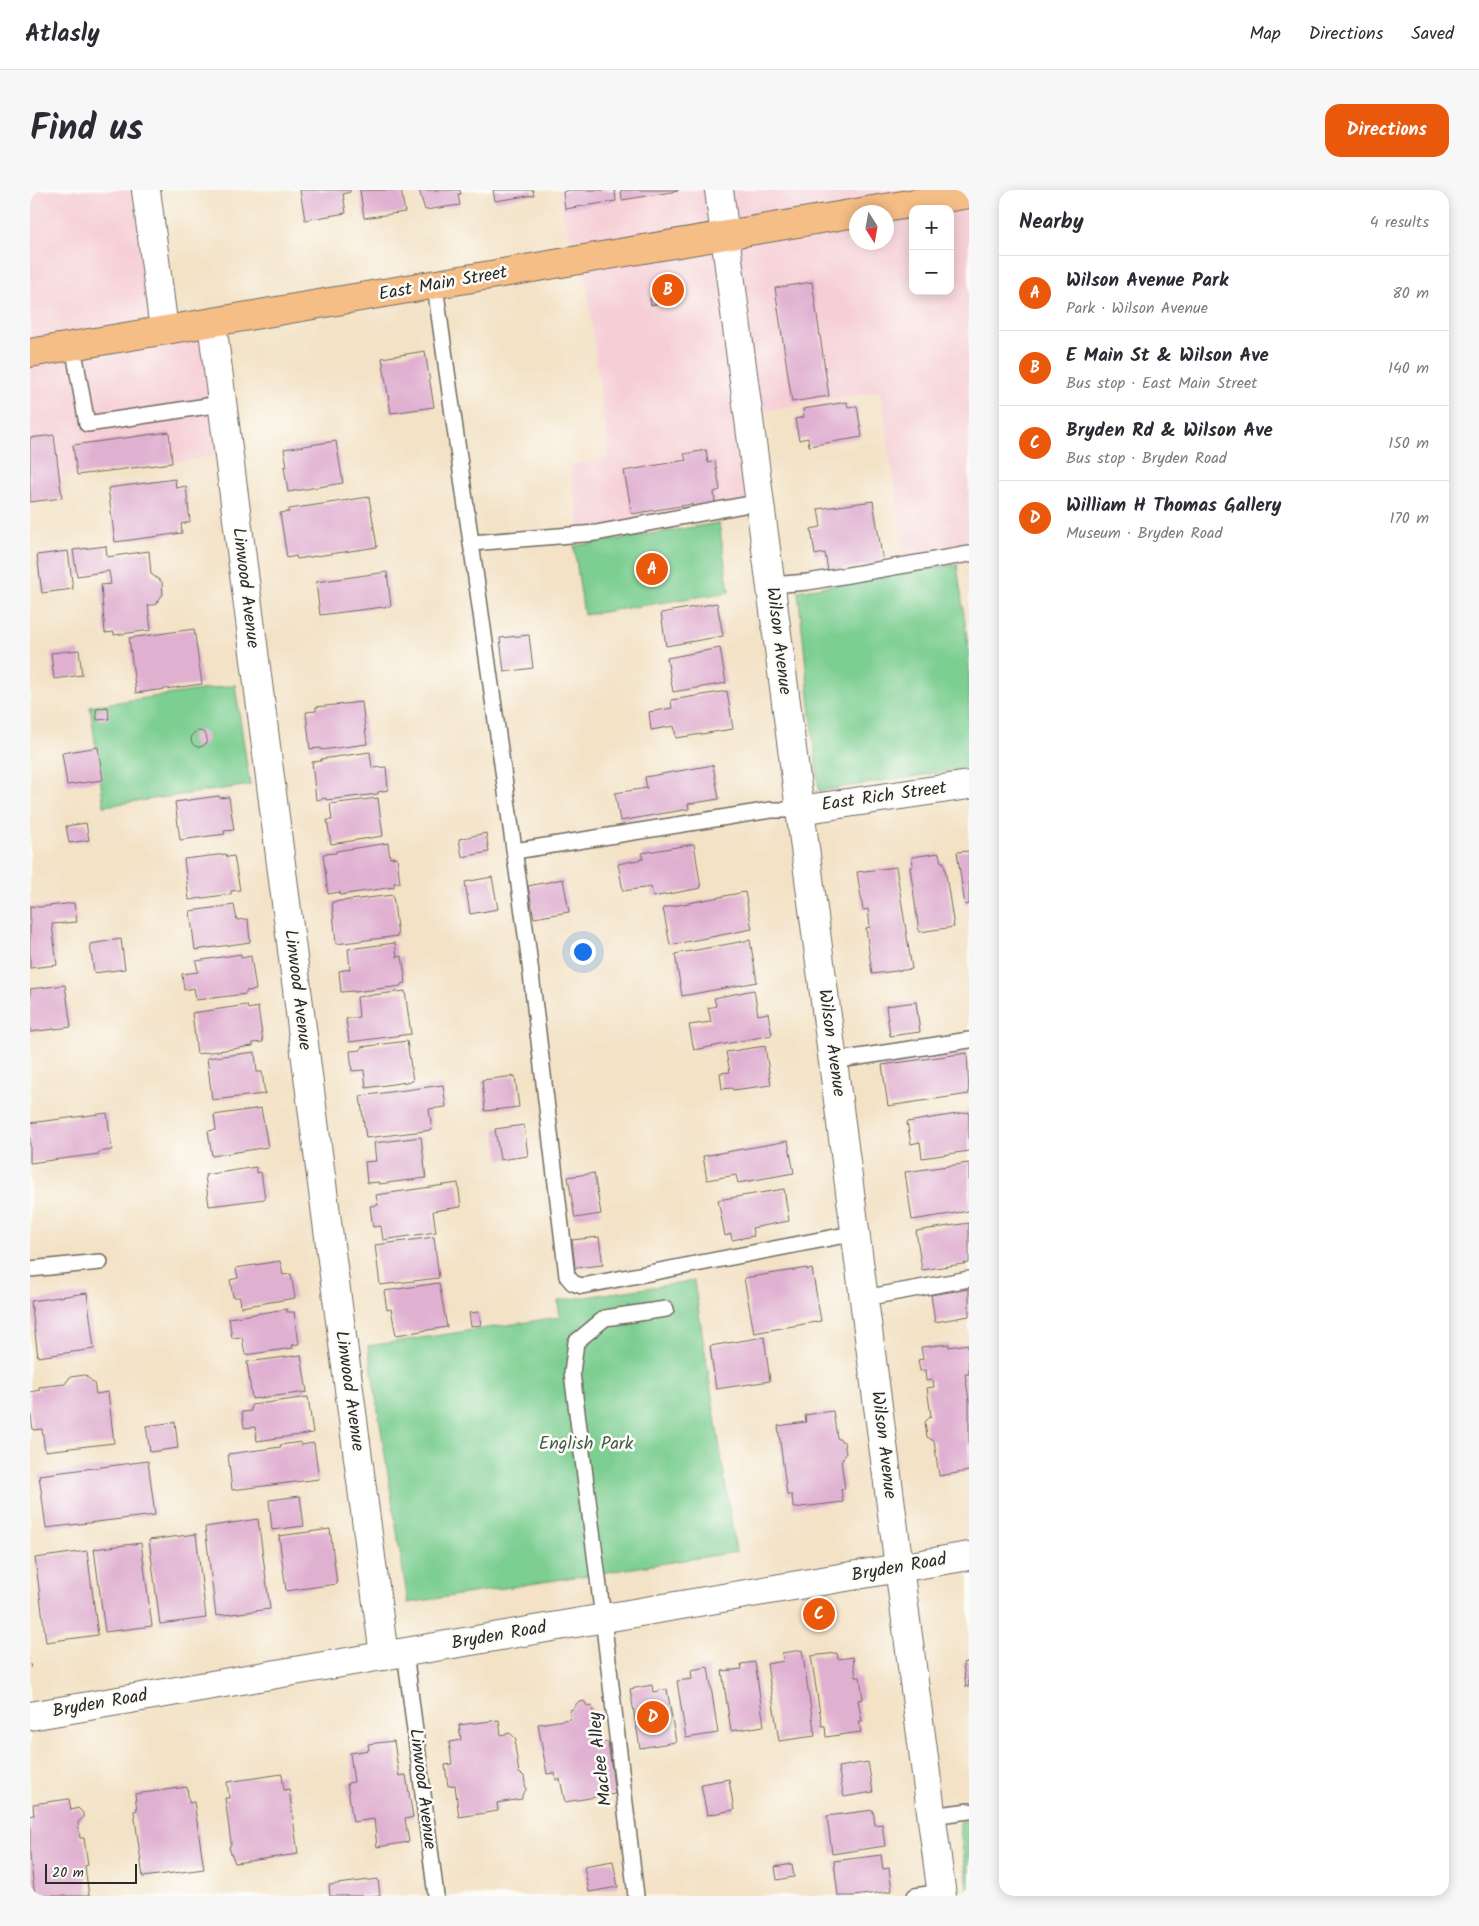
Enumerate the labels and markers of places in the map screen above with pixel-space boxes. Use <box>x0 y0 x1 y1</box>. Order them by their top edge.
pin: B <box>652 271 684 309</box>
pin: A <box>636 550 668 588</box>
pin: C <box>803 1595 835 1633</box>
pin: D <box>637 1698 669 1736</box>

